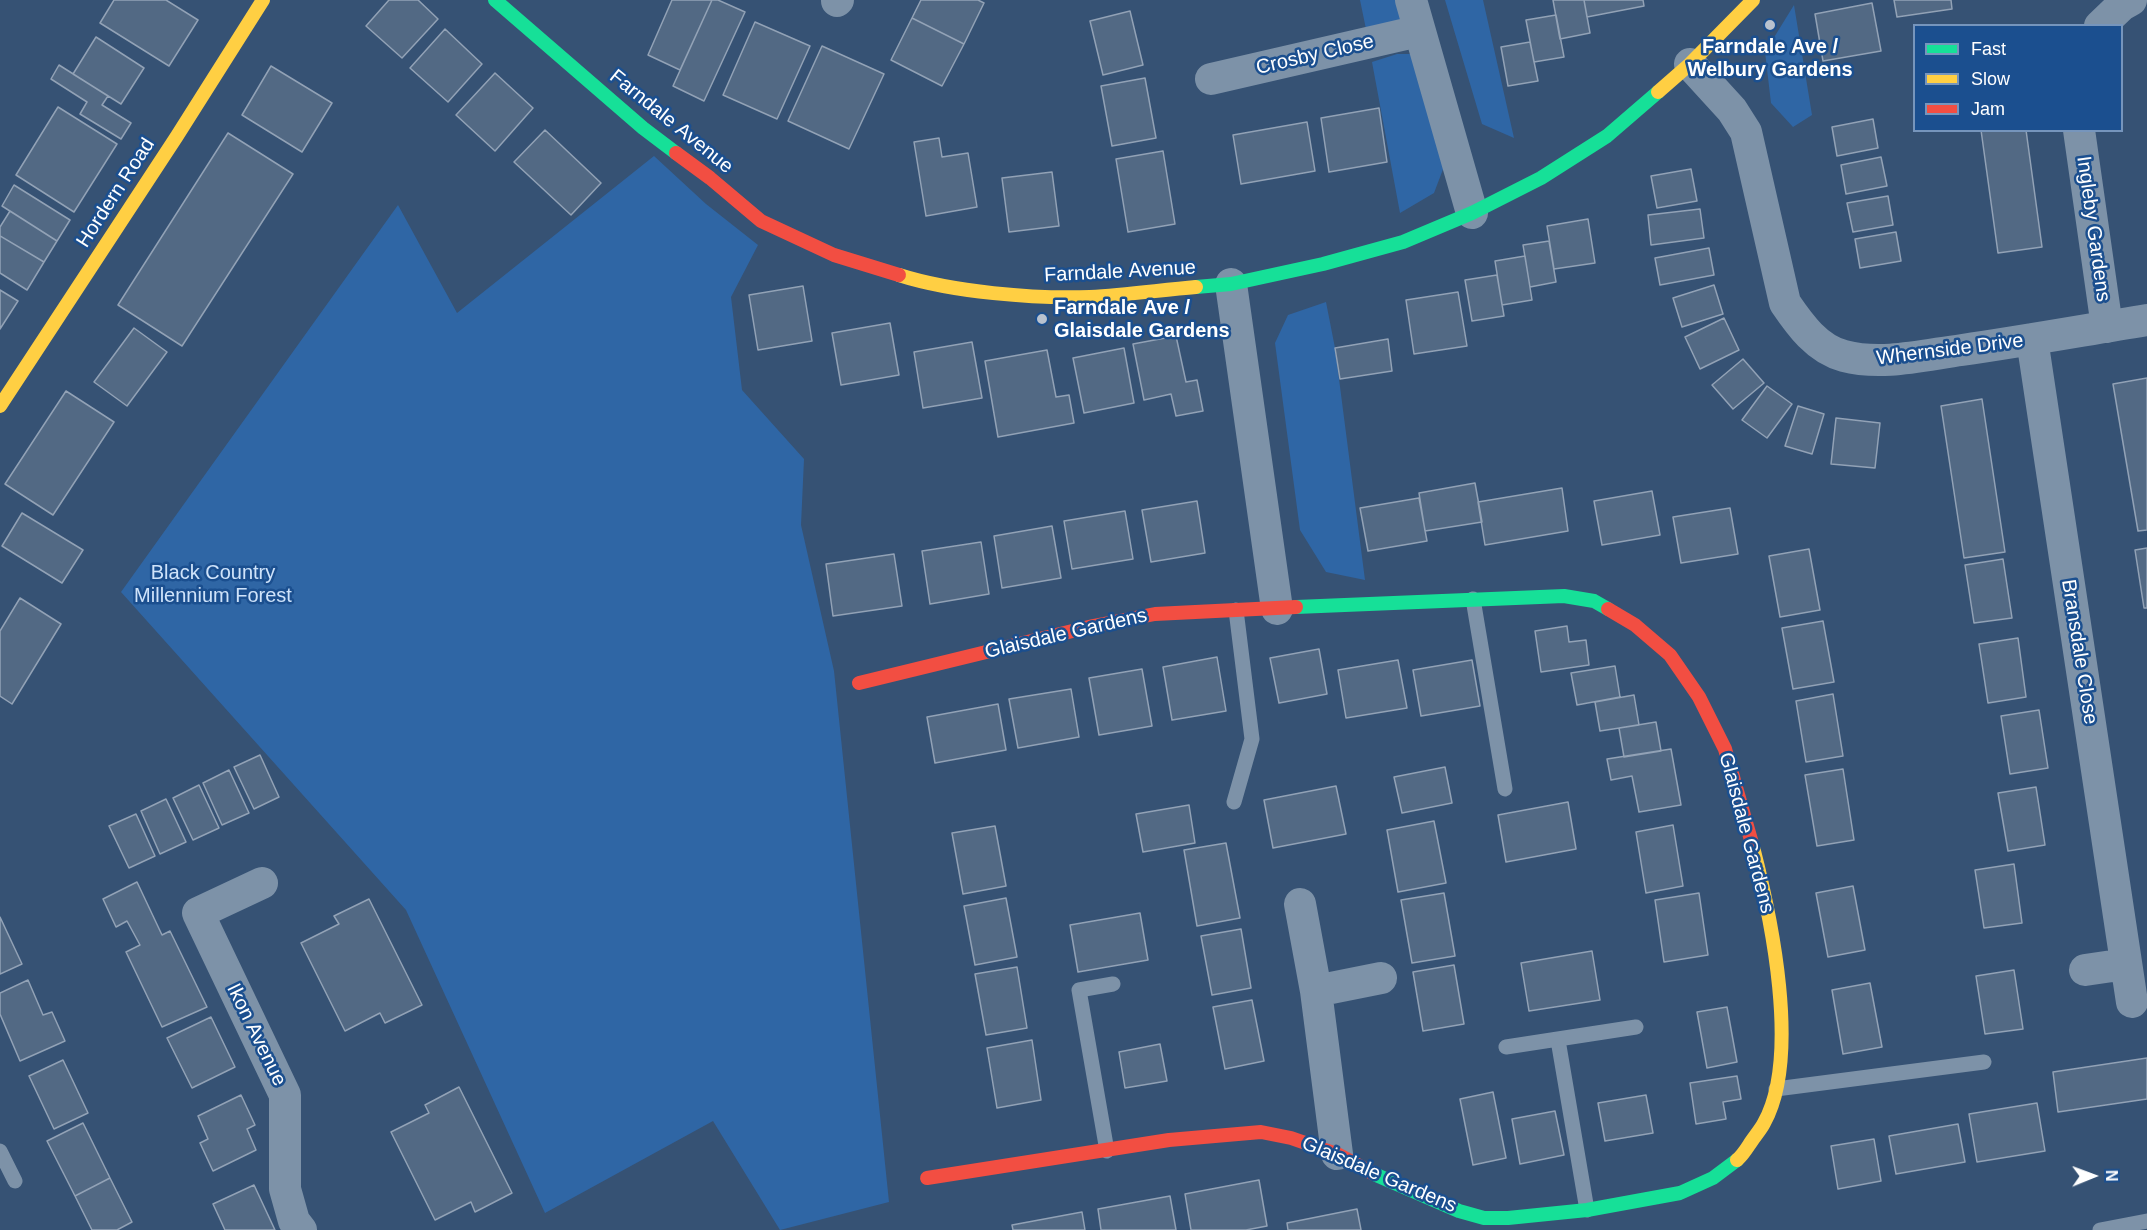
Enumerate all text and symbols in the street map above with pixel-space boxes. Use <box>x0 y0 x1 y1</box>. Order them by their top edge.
marker: Farndale Ave / Welbury Gardens <box>1763 18 1777 32</box>
legend <box>1913 24 2123 132</box>
street label: Crosby Close <box>1254 30 1376 80</box>
place label: Farndale Ave / Welbury Gardens <box>1687 35 1853 82</box>
text: Fast <box>1971 39 2006 59</box>
street label: Farndale Avenue <box>604 65 738 179</box>
text: Slow <box>1971 69 2010 89</box>
text: Jam <box>1971 99 2005 119</box>
street label: Hordern Road <box>72 134 160 252</box>
street label: Ingleby Gardens <box>2071 155 2115 303</box>
street label: Farndale Avenue <box>1043 256 1197 288</box>
place label: Farndale Ave / Glaisdale Gardens <box>1054 296 1230 343</box>
marker: Farndale Ave / Glaisdale Gardens <box>1035 312 1049 326</box>
street label: Whernside Drive <box>1875 329 2025 371</box>
park label: Black Country Millennium Forest <box>134 561 292 608</box>
street label: Bransdale Close <box>2056 578 2102 726</box>
street label: Glaisdale Gardens <box>983 604 1149 664</box>
street label: Glaisdale Gardens <box>1713 750 1779 916</box>
street label: Ikon Avenue <box>221 980 291 1090</box>
street label: Glaisdale Gardens <box>1298 1132 1460 1218</box>
north arrow <box>2063 1146 2123 1206</box>
text: N <box>2103 1170 2120 1182</box>

